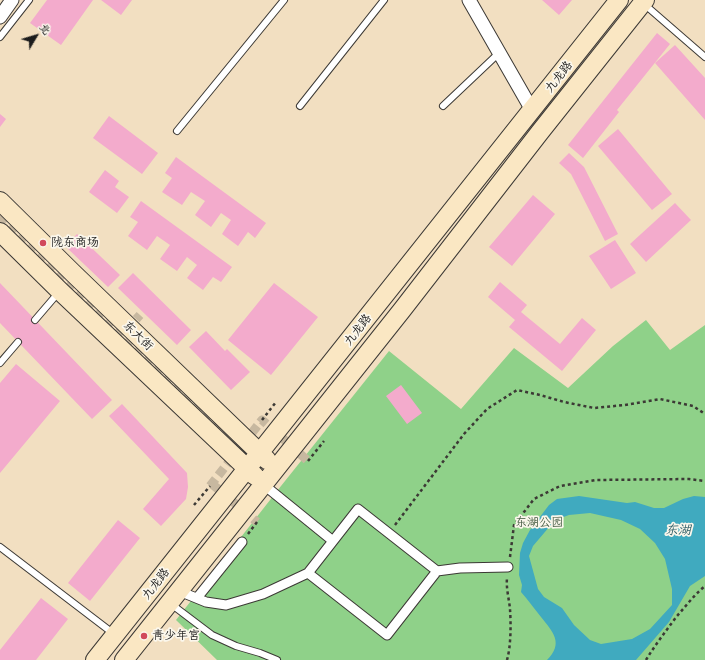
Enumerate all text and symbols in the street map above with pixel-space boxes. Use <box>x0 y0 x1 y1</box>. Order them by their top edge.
north arrow <box>16 16 56 56</box>
text: 北 <box>36 19 56 38</box>
street label: 九龙路 <box>542 58 576 96</box>
place label: 陇东商场 <box>51 236 99 250</box>
marker: 陇东商场 <box>38 238 48 248</box>
street label: 九龙路 <box>341 311 375 349</box>
street label: 东大街 <box>120 318 156 354</box>
park label: 东湖公园 <box>515 516 563 530</box>
water label: 东湖 <box>665 522 691 538</box>
street label: 九龙路 <box>139 565 173 603</box>
place label: 青少年宫 <box>152 629 200 643</box>
marker: 青少年宫 <box>139 631 149 641</box>

